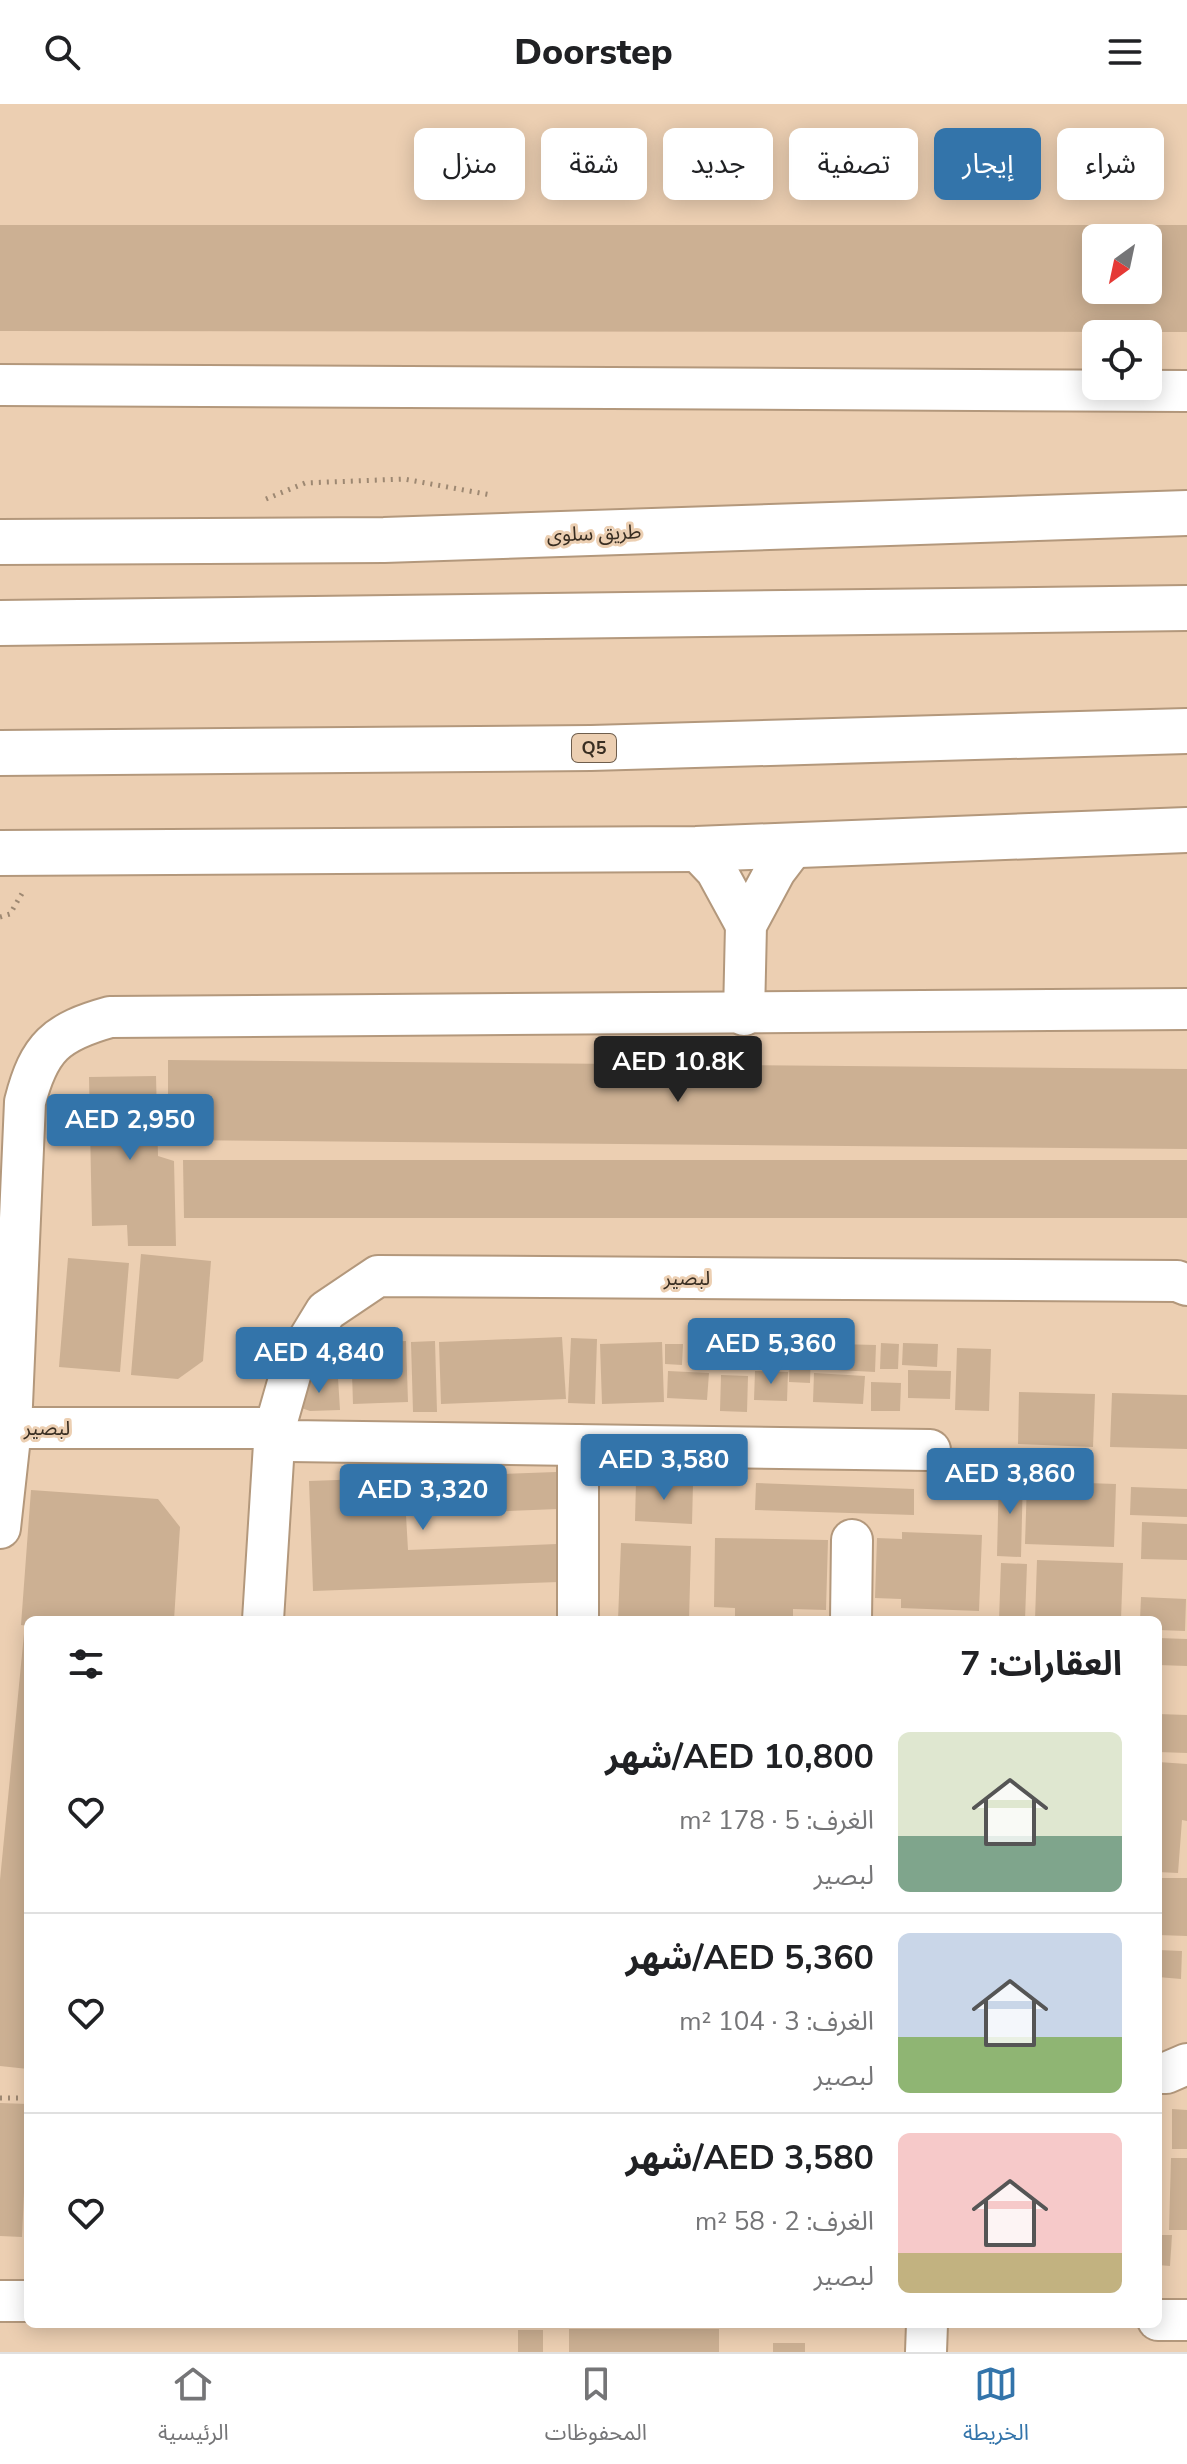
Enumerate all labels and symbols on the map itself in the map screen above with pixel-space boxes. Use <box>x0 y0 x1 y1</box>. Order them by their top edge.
north arrow <box>1082 224 1162 304</box>
street label: طريق سلوى <box>546 518 642 549</box>
road number: Q5 <box>572 734 616 762</box>
pin: AED 10.8K <box>586 1036 770 1104</box>
pin: AED 2,950 <box>38 1094 222 1162</box>
street label: لبصير <box>663 1265 710 1292</box>
pin: AED 5,360 <box>679 1318 863 1386</box>
pin: AED 4,840 <box>227 1327 411 1395</box>
street label: لبصير <box>23 1415 70 1442</box>
pin: AED 3,580 <box>572 1434 756 1502</box>
pin: AED 3,860 <box>918 1448 1102 1516</box>
pin: AED 3,320 <box>331 1464 515 1532</box>

